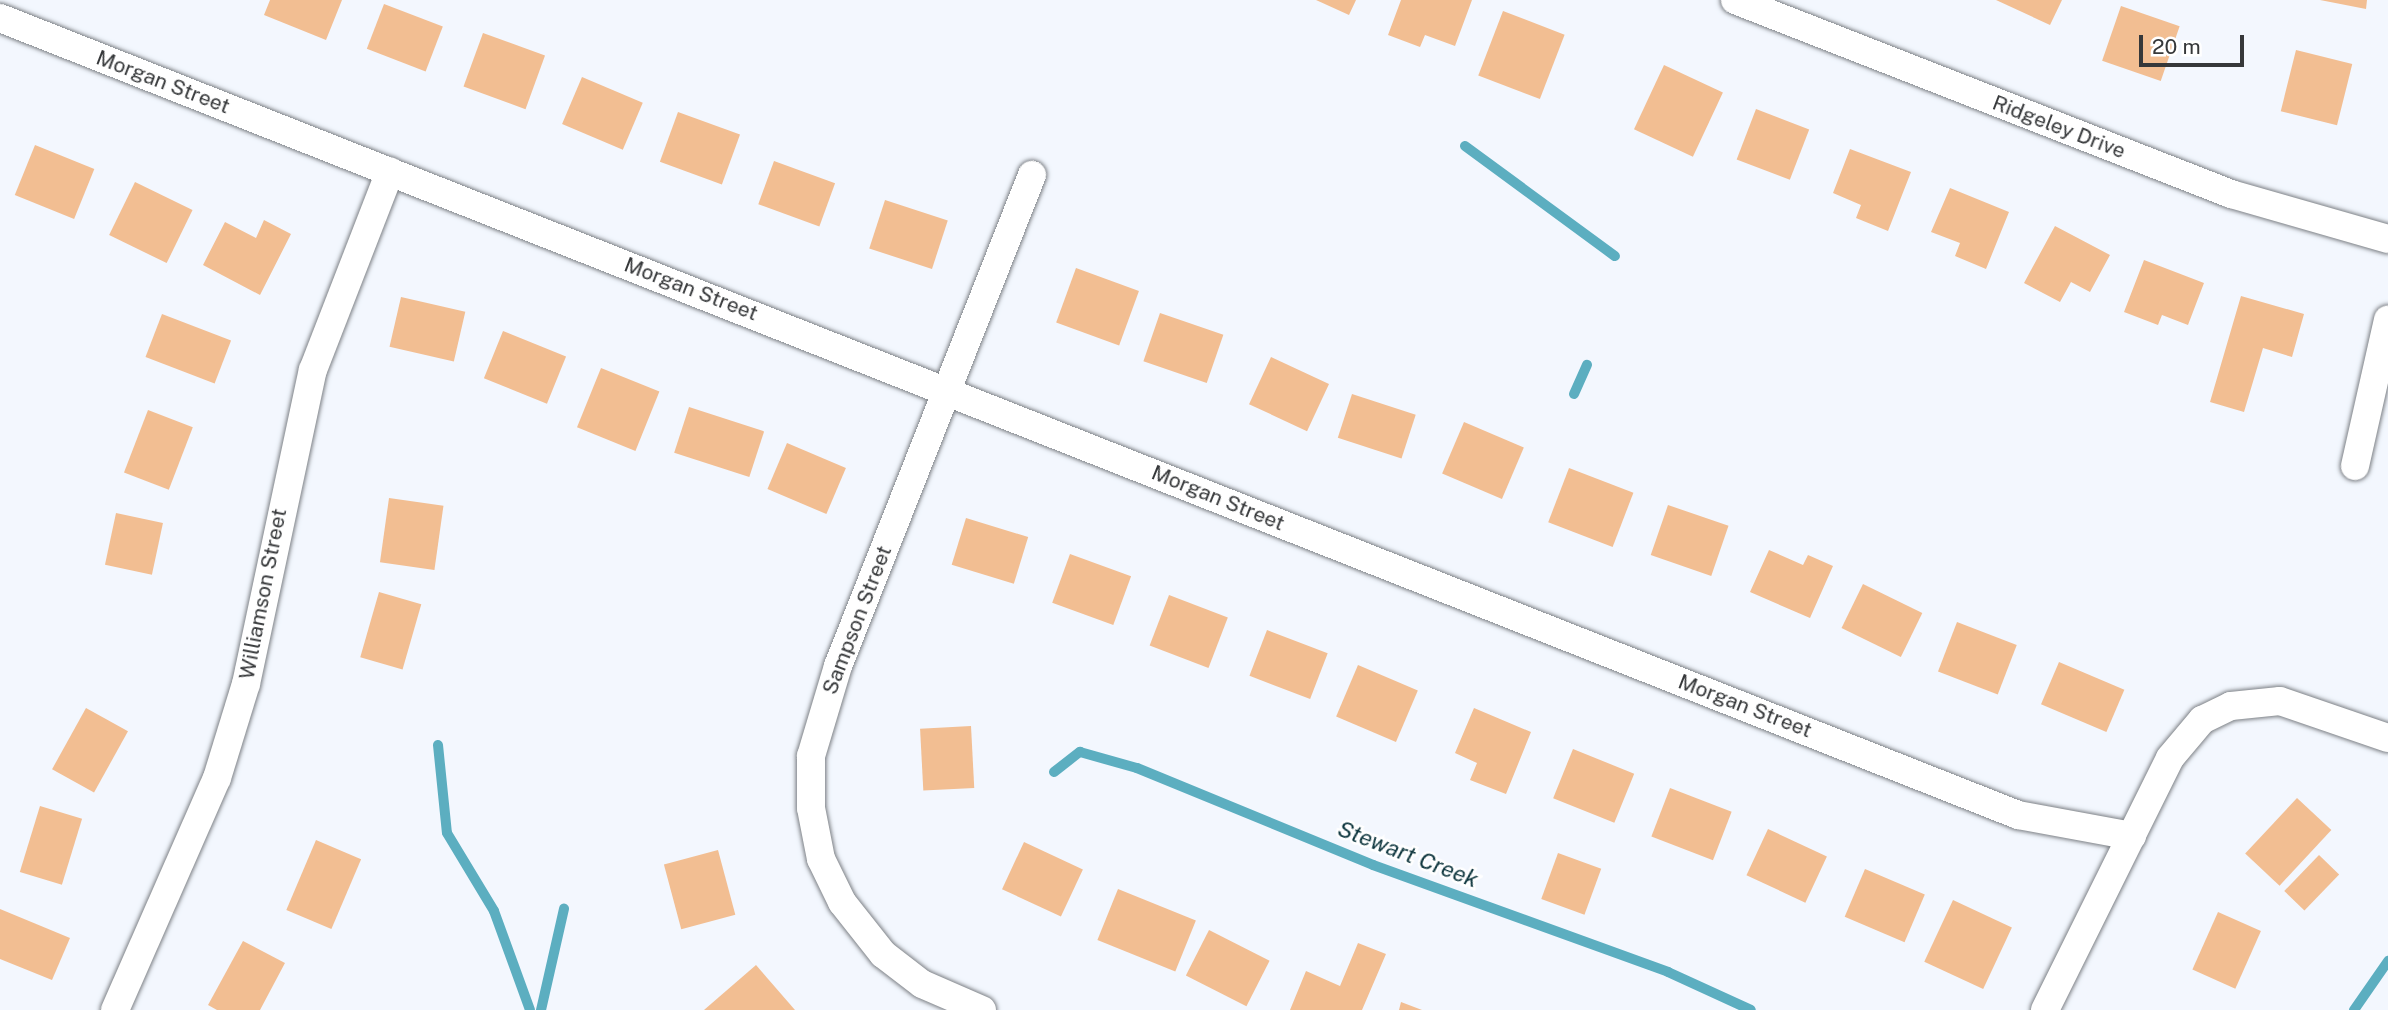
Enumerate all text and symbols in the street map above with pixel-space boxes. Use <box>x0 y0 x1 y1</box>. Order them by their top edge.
scale bar <box>2143 21 2248 65</box>
text: 20 m <box>2152 34 2201 59</box>
street label: Morgan Street <box>93 45 233 119</box>
street label: Ridgeley Drive <box>1989 90 2129 164</box>
street label: Morgan Street <box>621 252 761 326</box>
street label: Morgan Street <box>1148 460 1288 536</box>
street label: Williamson Street <box>234 506 292 682</box>
street label: Sampson Street <box>817 542 897 698</box>
street label: Morgan Street <box>1675 669 1815 743</box>
water label: Stewart Creek <box>1334 815 1482 893</box>

